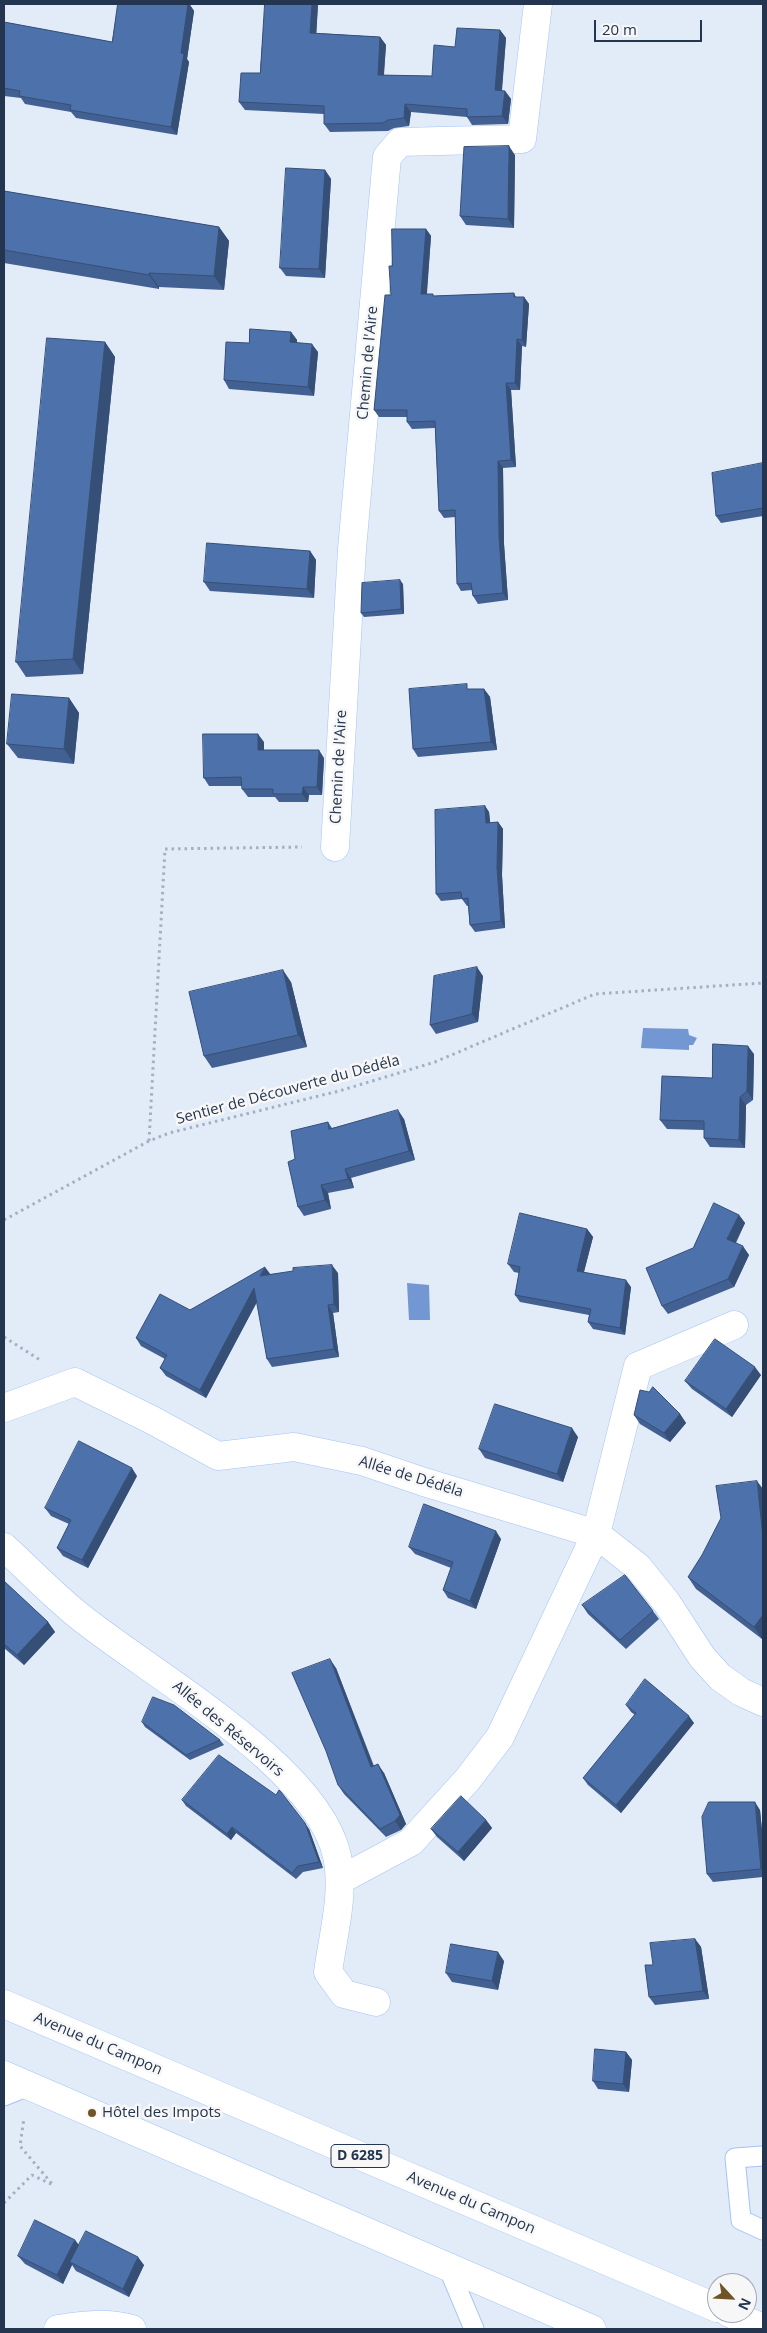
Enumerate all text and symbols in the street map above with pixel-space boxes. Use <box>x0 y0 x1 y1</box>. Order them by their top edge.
scale bar <box>597 10 704 42</box>
text: 20 m <box>602 19 637 39</box>
street label: Chemin de l'Aire <box>354 305 382 421</box>
street label: Chemin de l'Aire <box>327 709 351 825</box>
street label: Sentier de Découverte du Dédéla <box>174 1051 402 1129</box>
street label: Allée de Dédéla <box>357 1453 465 1501</box>
street label: Allée des Réservoirs <box>169 1677 287 1781</box>
street label: Avenue du Campon <box>31 2009 165 2079</box>
place label: Hôtel des Impots <box>102 2104 221 2122</box>
marker: Hôtel des Impots <box>86 2107 98 2119</box>
road number: D 6285 <box>331 2144 389 2168</box>
street label: Avenue du Campon <box>404 2168 538 2238</box>
north arrow <box>707 2273 757 2323</box>
text: N <box>734 2295 756 2313</box>

